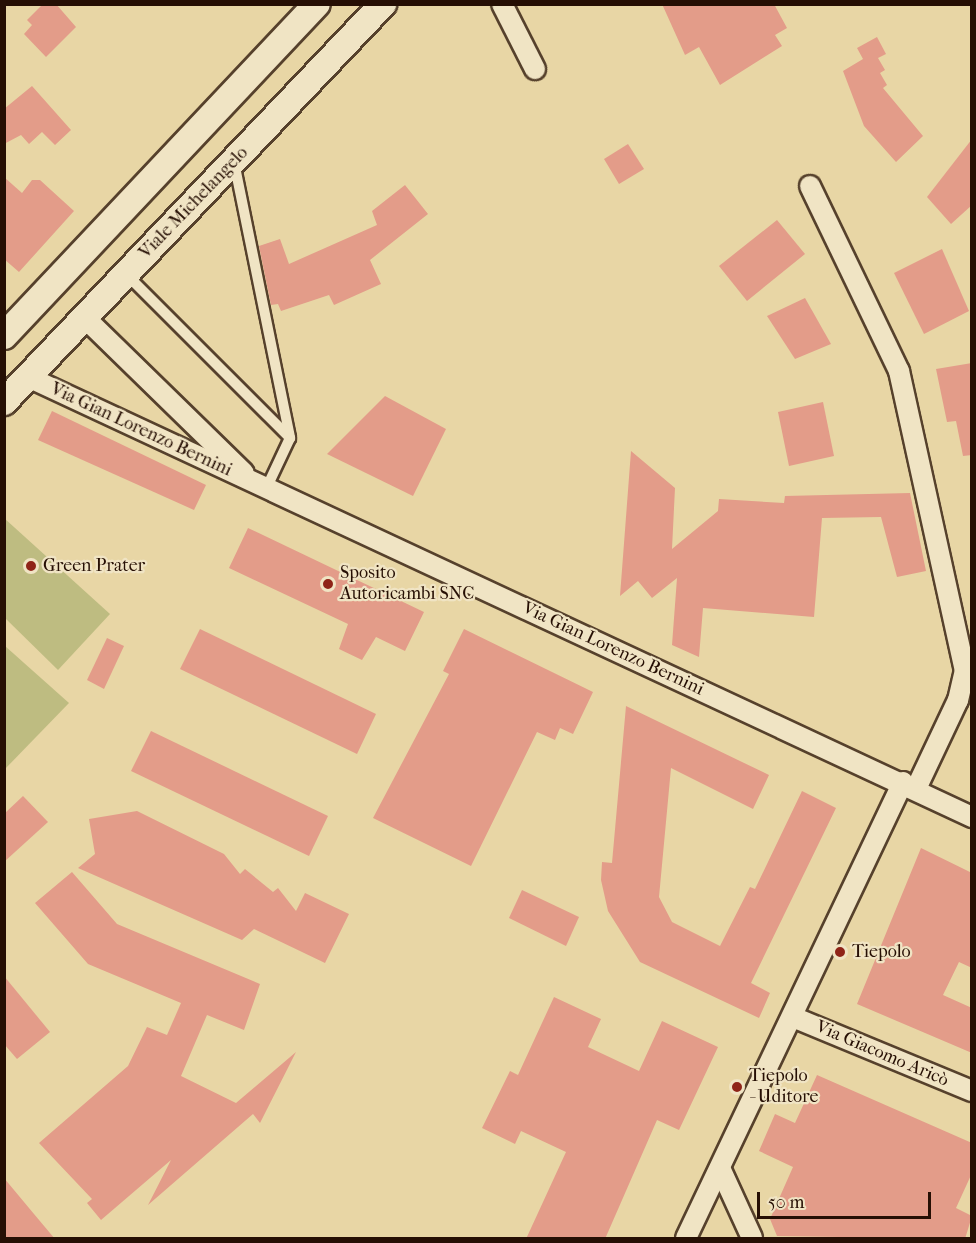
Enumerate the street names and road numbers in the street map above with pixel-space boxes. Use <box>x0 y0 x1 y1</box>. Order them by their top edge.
street label: Viale Michelangelo <box>135 142 253 264</box>
street label: Via Gian Lorenzo Bernini <box>47 378 235 482</box>
street label: Via Gian Lorenzo Bernini <box>519 597 707 701</box>
street label: Via Giacomo Aricò <box>812 1016 952 1092</box>

